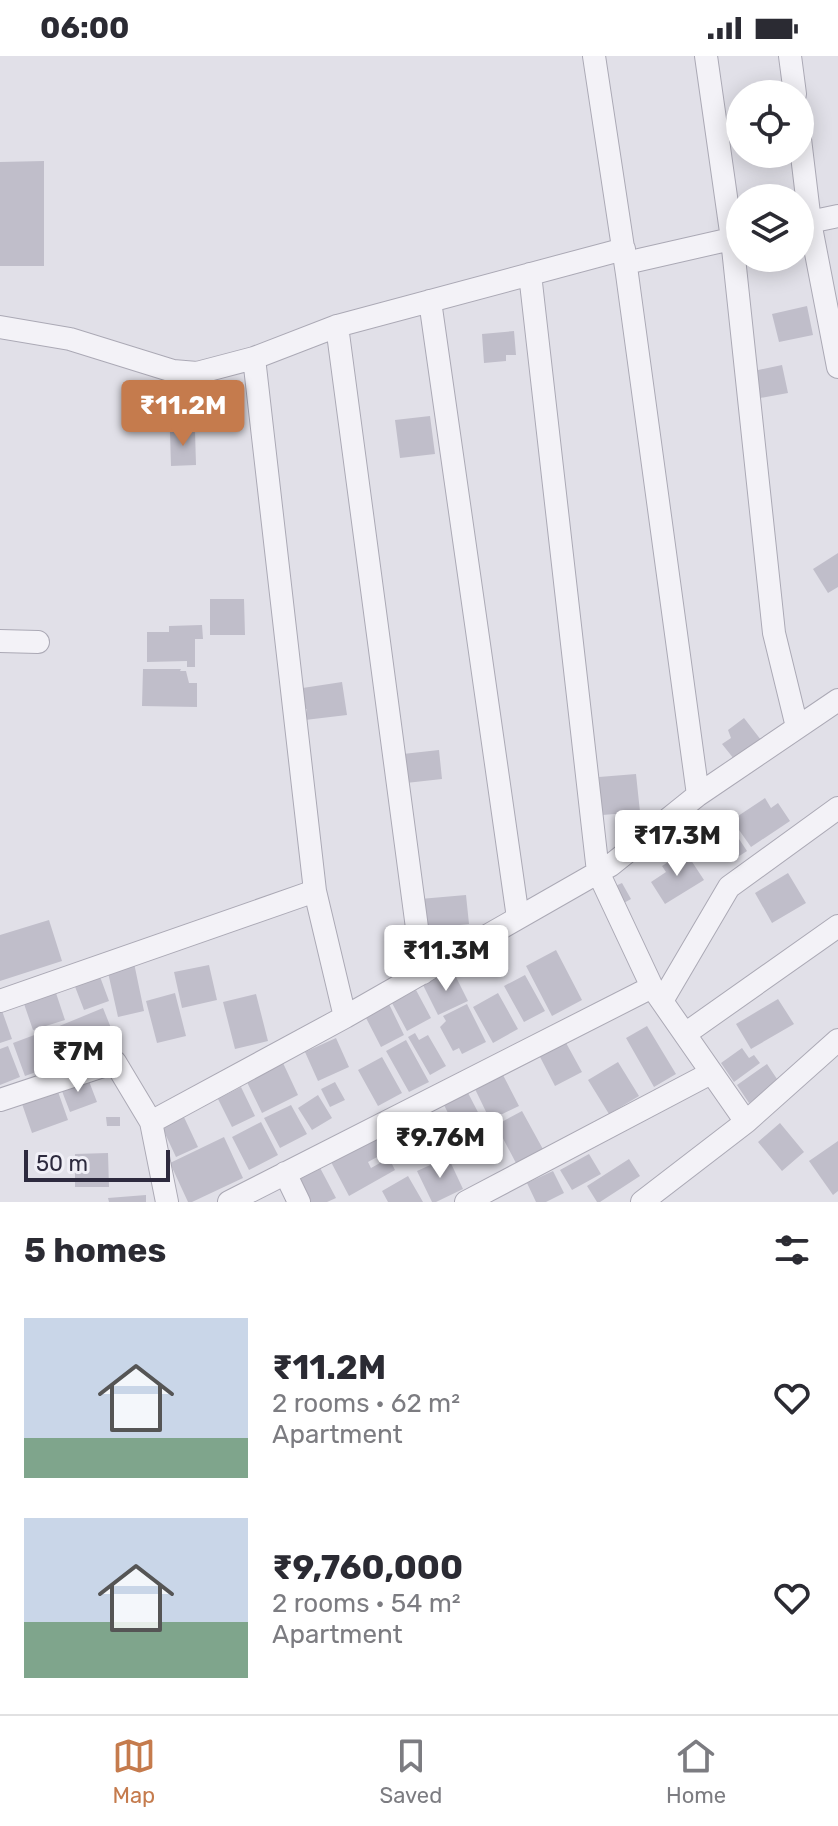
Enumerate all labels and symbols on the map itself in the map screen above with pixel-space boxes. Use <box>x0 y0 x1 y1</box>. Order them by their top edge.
pin: ₹11.2M <box>118 380 248 448</box>
pin: ₹17.3M <box>612 810 742 878</box>
pin: ₹11.3M <box>381 925 511 993</box>
pin: ₹7M <box>39 1026 117 1094</box>
pin: ₹9.76M <box>375 1112 505 1180</box>
scale bar <box>24 1146 170 1182</box>

